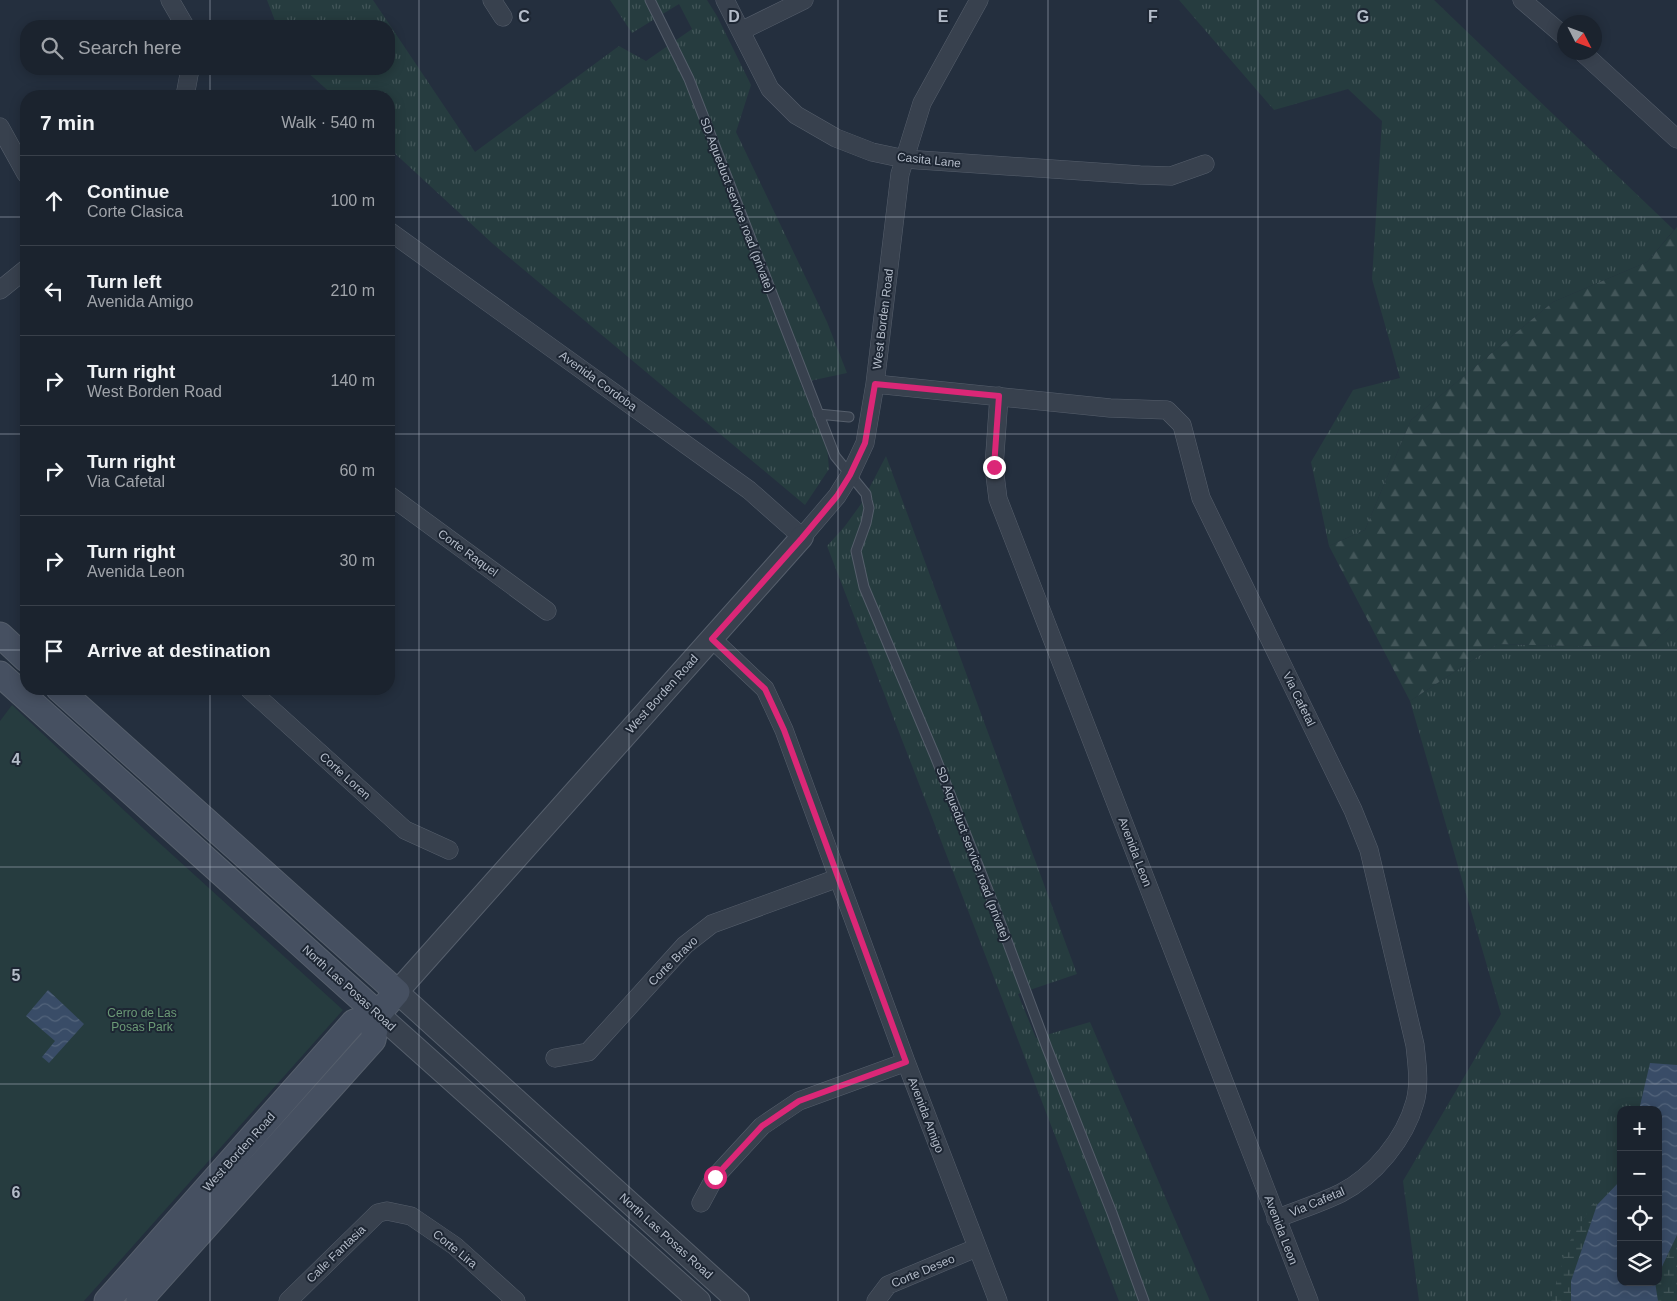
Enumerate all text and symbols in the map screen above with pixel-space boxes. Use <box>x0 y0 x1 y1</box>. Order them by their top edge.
text: C <box>518 8 530 25</box>
text: D <box>728 8 740 25</box>
text: E <box>938 8 949 25</box>
text: F <box>1148 8 1158 25</box>
text: G <box>1357 8 1369 25</box>
north arrow <box>1557 15 1602 60</box>
search box <box>20 20 395 75</box>
icon: search <box>38 34 66 62</box>
text: Search here <box>78 37 182 58</box>
text: 7 min <box>40 111 95 134</box>
text: Walk · 540 m <box>281 114 375 131</box>
street label: SD Aqueduct service road (private) <box>697 116 777 294</box>
street label: Casita Lane <box>896 150 962 170</box>
text: Continue <box>87 181 169 202</box>
icon: ahead <box>40 187 68 215</box>
text: 100 m <box>331 192 375 209</box>
text: Corte Clasica <box>87 203 183 220</box>
street label: West Borden Road <box>870 268 896 370</box>
text: Turn left <box>87 271 162 292</box>
icon: left <box>40 277 68 305</box>
text: 210 m <box>331 282 375 299</box>
text: Avenida Amigo <box>87 293 193 310</box>
street label: Avenida Cordoba <box>556 348 640 414</box>
text: Turn right <box>87 361 175 382</box>
icon: right <box>40 367 68 395</box>
text: 140 m <box>331 372 375 389</box>
text: West Borden Road <box>87 383 222 400</box>
text: Turn right <box>87 451 175 472</box>
route end <box>983 456 1006 479</box>
icon: right <box>40 457 68 485</box>
text: 60 m <box>339 462 375 479</box>
text: Via Cafetal <box>87 473 165 490</box>
street label: Corte Raquel <box>435 527 501 579</box>
text: Turn right <box>87 541 175 562</box>
icon: right <box>40 547 68 575</box>
text: 30 m <box>339 552 375 569</box>
text: Avenida Leon <box>87 563 185 580</box>
icon: arrive <box>40 637 68 665</box>
text: Arrive at destination <box>87 640 271 661</box>
street label: West Borden Road <box>623 652 701 736</box>
street label: Via Cafetal <box>1280 670 1318 728</box>
street label: Corte Loren <box>317 750 373 802</box>
text: 4 <box>12 751 21 768</box>
street label: SD Aqueduct service road (private) <box>933 765 1013 943</box>
street label: Avenida Leon <box>1115 815 1155 889</box>
street label: Corte Bravo <box>645 933 701 989</box>
street label: North Las Posas Road <box>299 942 399 1034</box>
text: 5 <box>12 967 21 984</box>
park label: Cerro de Las Posas Park <box>107 1006 177 1034</box>
street label: Avenida Amigo <box>905 1075 947 1155</box>
map controls <box>1617 1106 1662 1286</box>
button: + <box>1617 1106 1662 1151</box>
street label: West Borden Road <box>200 1110 278 1194</box>
button: − <box>1617 1151 1662 1196</box>
route start <box>704 1166 727 1189</box>
text: 6 <box>12 1184 21 1201</box>
street label: Via Cafetal <box>1287 1184 1347 1220</box>
street label: North Las Posas Road <box>616 1190 716 1282</box>
street label: Avenida Leon <box>1261 1193 1301 1267</box>
button: locate <box>1617 1196 1662 1241</box>
street label: Calle Fantasia <box>304 1222 369 1286</box>
street label: Corte Lira <box>430 1227 480 1271</box>
button: layers <box>1617 1241 1662 1286</box>
street label: Corte Deseo <box>889 1251 957 1291</box>

